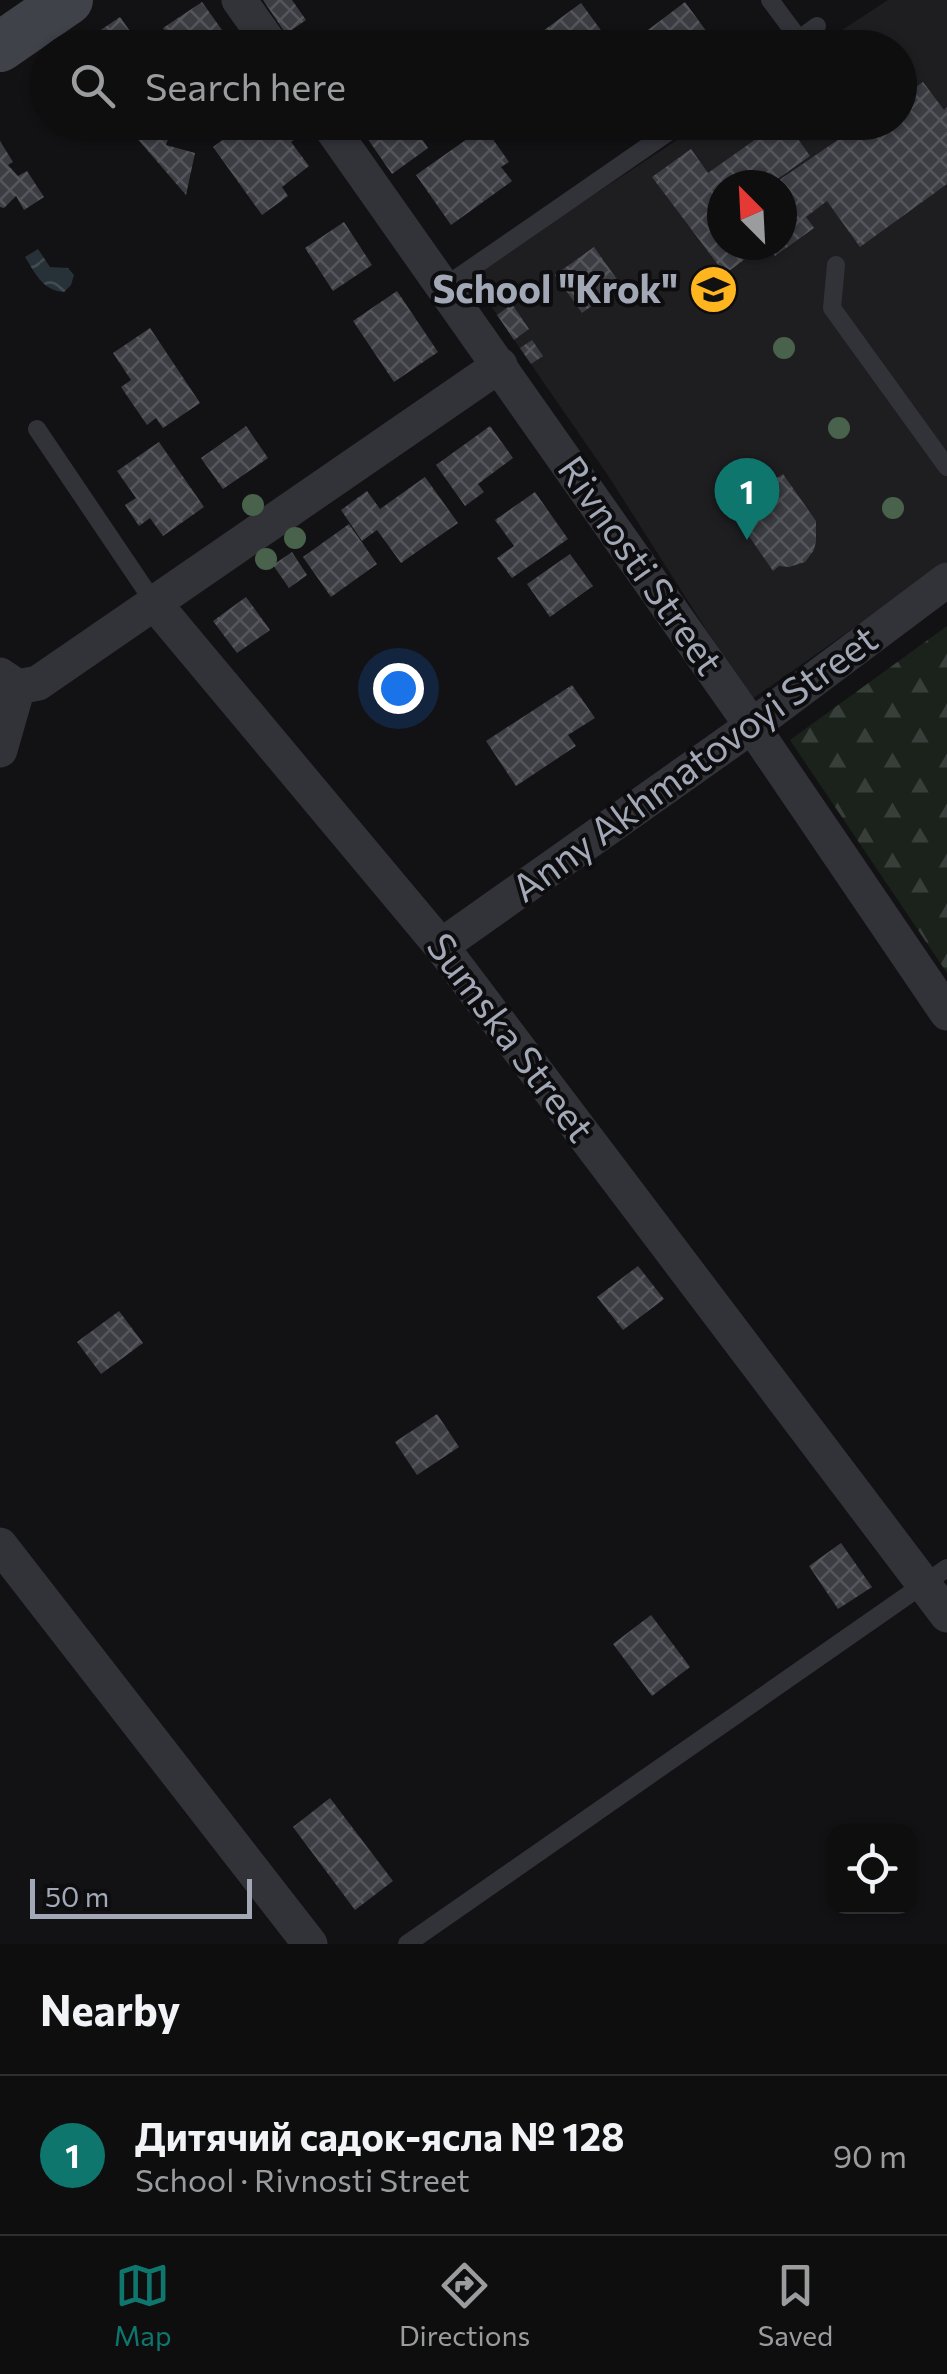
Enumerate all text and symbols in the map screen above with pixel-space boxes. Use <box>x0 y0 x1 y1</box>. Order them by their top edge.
search box <box>30 30 917 140</box>
icon: search <box>65 58 120 113</box>
text: Search here <box>145 62 346 109</box>
north arrow <box>707 170 797 260</box>
place label: School "Krok" <box>432 264 678 311</box>
school or university icon: School "Krok" <box>687 264 739 316</box>
street label: Rivnosti Street <box>549 446 735 683</box>
pin: 1 <box>714 458 780 540</box>
street label: Anny Akhmatovoyi Street <box>502 614 885 910</box>
your location <box>373 663 424 714</box>
street label: Sumska Street <box>418 923 606 1150</box>
map controls <box>827 1824 917 1914</box>
button: locate <box>827 1824 917 1914</box>
scale bar <box>30 1874 252 1918</box>
text: 50 m <box>45 1879 109 1913</box>
text: Nearby <box>40 1983 180 2035</box>
text: Дитячий садок-ясла № 128 <box>135 2112 624 2159</box>
text: 1 <box>65 2135 80 2175</box>
text: 90 m <box>833 2135 907 2175</box>
text: School · Rivnosti Street <box>135 2159 470 2199</box>
tab: Map <box>114 2258 171 2352</box>
tab: Directions <box>399 2258 530 2352</box>
tab: Saved <box>758 2258 833 2352</box>

